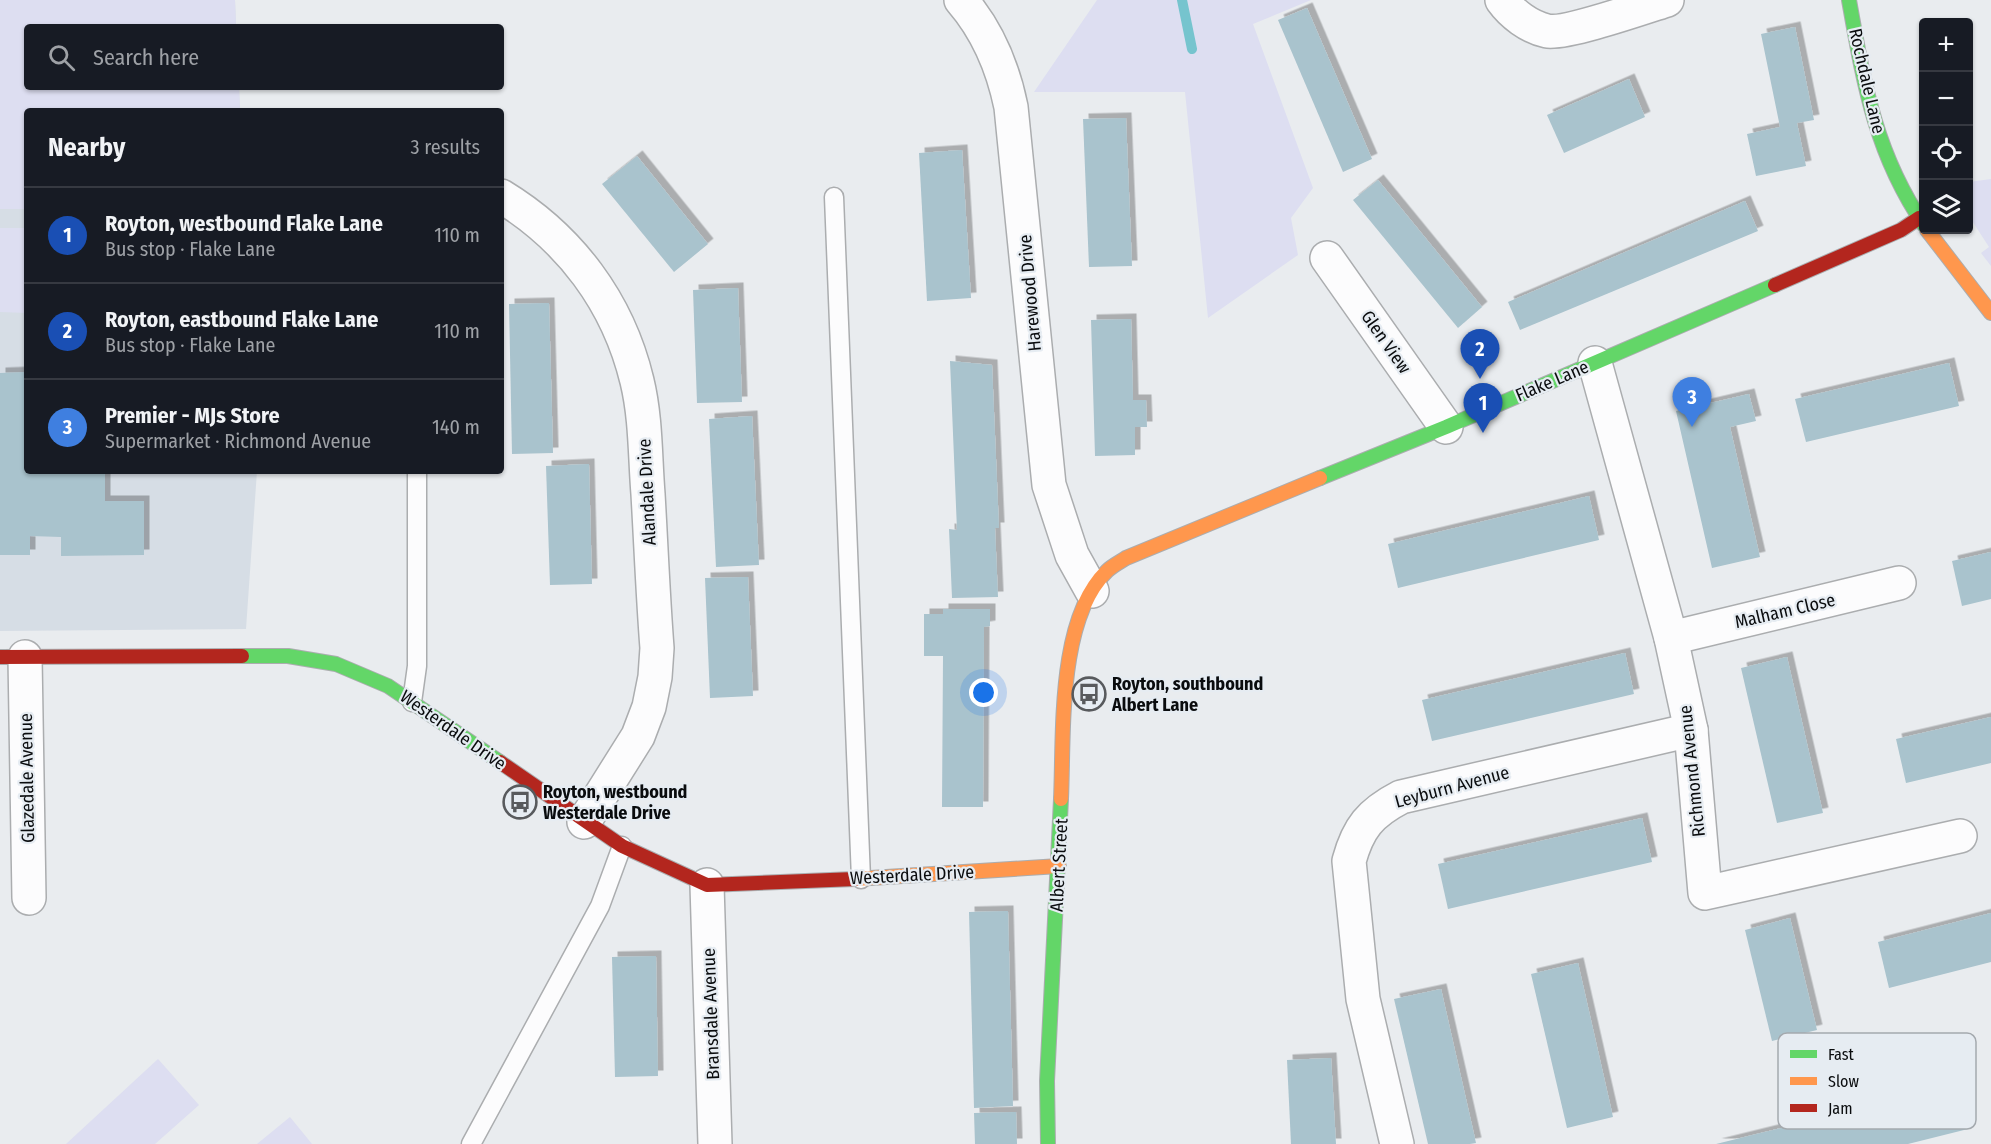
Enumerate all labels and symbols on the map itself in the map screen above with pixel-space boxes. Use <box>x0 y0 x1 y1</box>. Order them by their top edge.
street label: Rochdale Lane <box>1844 26 1890 136</box>
street label: Harewood Drive <box>1014 234 1046 352</box>
street label: Glen View <box>1356 306 1416 378</box>
pin: 2 <box>1460 330 1500 379</box>
street label: Flake Lane <box>1512 356 1592 406</box>
pin: 3 <box>1672 378 1712 427</box>
pin: 1 <box>1464 384 1502 433</box>
street label: Alandale Drive <box>633 438 661 546</box>
street label: Malham Close <box>1733 589 1837 633</box>
place label: Royton, southbound Albert Lane <box>1111 673 1263 716</box>
bus stop icon: Royton, southbound Albert Lane <box>1071 676 1107 712</box>
your location <box>969 678 998 707</box>
street label: Westerdale Drive <box>396 685 510 775</box>
street label: Richmond Avenue <box>1674 704 1710 838</box>
street label: Glazedale Avenue <box>15 713 39 843</box>
street label: Leyburn Avenue <box>1392 761 1512 813</box>
place label: Royton, westbound Westerdale Drive <box>543 781 687 824</box>
bus stop icon: Royton, westbound Westerdale Drive <box>502 784 538 820</box>
street label: Albert Street <box>1046 818 1072 912</box>
street label: Westerdale Drive <box>849 861 975 889</box>
street label: Bransdale Avenue <box>698 948 724 1080</box>
legend <box>1778 1033 1976 1129</box>
text: Fast <box>1828 1045 1855 1064</box>
text: Slow <box>1828 1072 1859 1091</box>
text: Jam <box>1828 1099 1853 1118</box>

